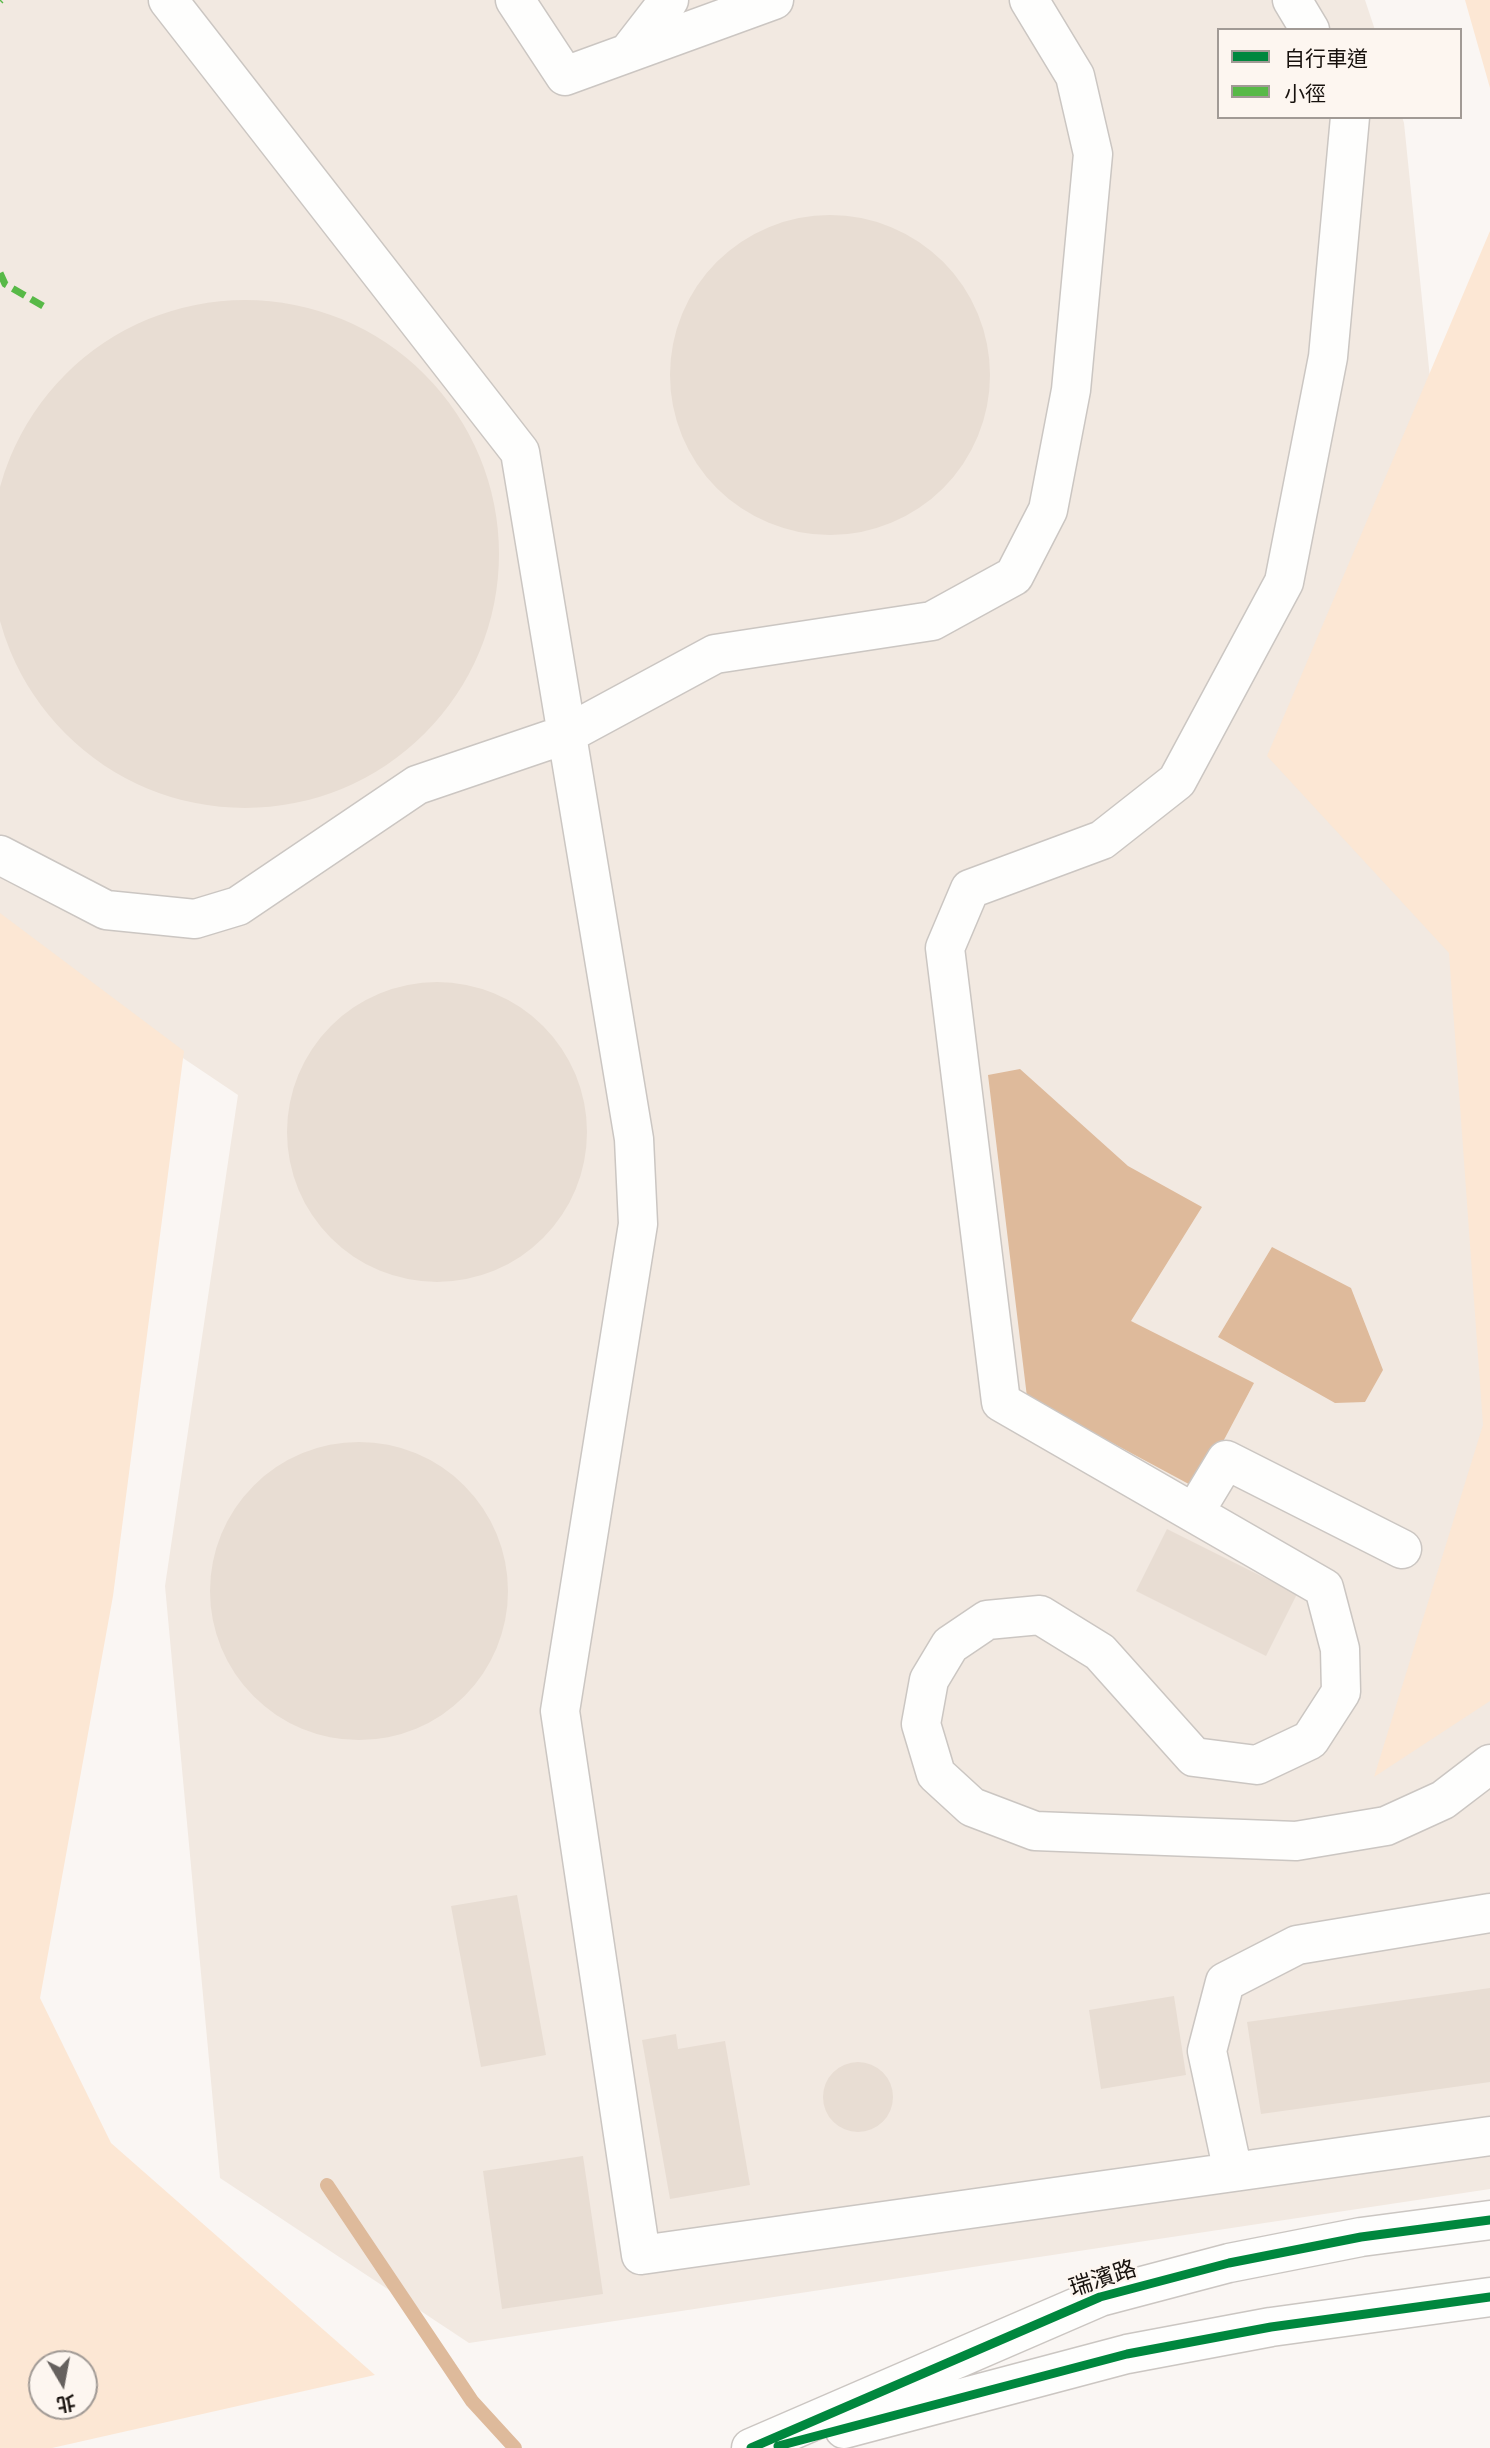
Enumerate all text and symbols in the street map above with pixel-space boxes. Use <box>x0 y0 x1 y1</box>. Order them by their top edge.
legend <box>1217 28 1462 119</box>
text: 自行車道 <box>1284 44 1368 72</box>
text: 小徑 <box>1284 79 1326 107</box>
street label: 瑞濱路 <box>1066 2255 1140 2303</box>
north arrow <box>28 2350 98 2420</box>
text: 北 <box>55 2389 78 2418</box>

